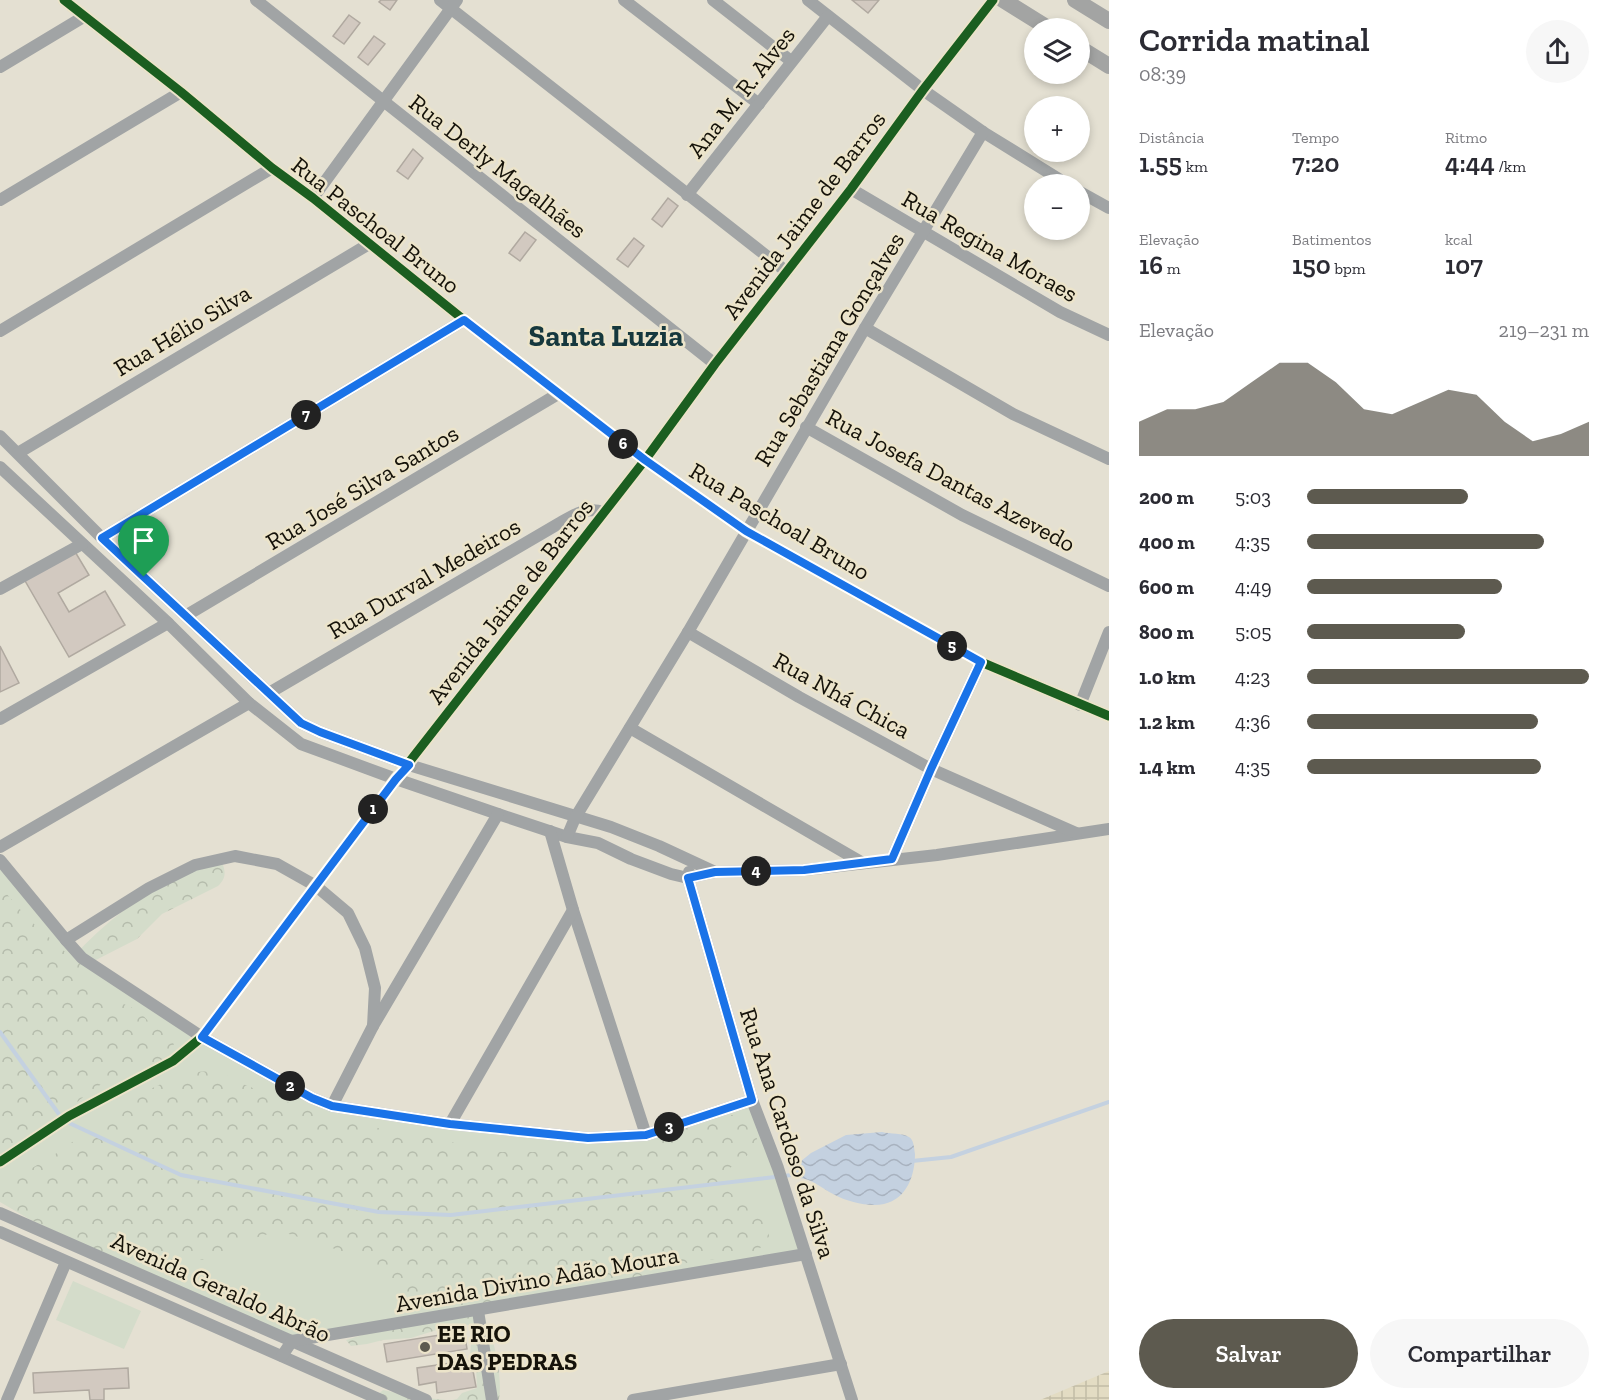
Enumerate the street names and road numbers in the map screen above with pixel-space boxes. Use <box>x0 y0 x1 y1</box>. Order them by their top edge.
street label: Ana M. R. Alves <box>681 21 801 163</box>
street label: Rua Derly Magalhães <box>404 88 592 244</box>
street label: Avenida Jaime de Barros <box>716 105 892 325</box>
street label: Rua Paschoal Bruno <box>286 150 466 300</box>
street label: Rua Regina Moraes <box>897 184 1083 308</box>
street label: Rua Sebastiana Gonçalves <box>748 227 910 471</box>
street label: Rua Hélio Silva <box>108 278 256 382</box>
street label: Rua Josefa Dantas Azevedo <box>821 402 1081 558</box>
street label: Rua José Silva Santos <box>260 418 464 556</box>
street label: Rua Paschoal Bruno <box>684 456 876 586</box>
street label: Avenida Jaime de Barros <box>421 492 599 710</box>
street label: Rua Durval Medeiros <box>323 511 525 645</box>
street label: Rua Nhá Chica <box>769 646 916 745</box>
street label: Rua Ana Cardoso da Silva <box>734 1004 842 1262</box>
street label: Avenida Geraldo Abrão <box>107 1226 335 1348</box>
street label: Avenida Divino Adão Moura <box>393 1240 681 1318</box>

